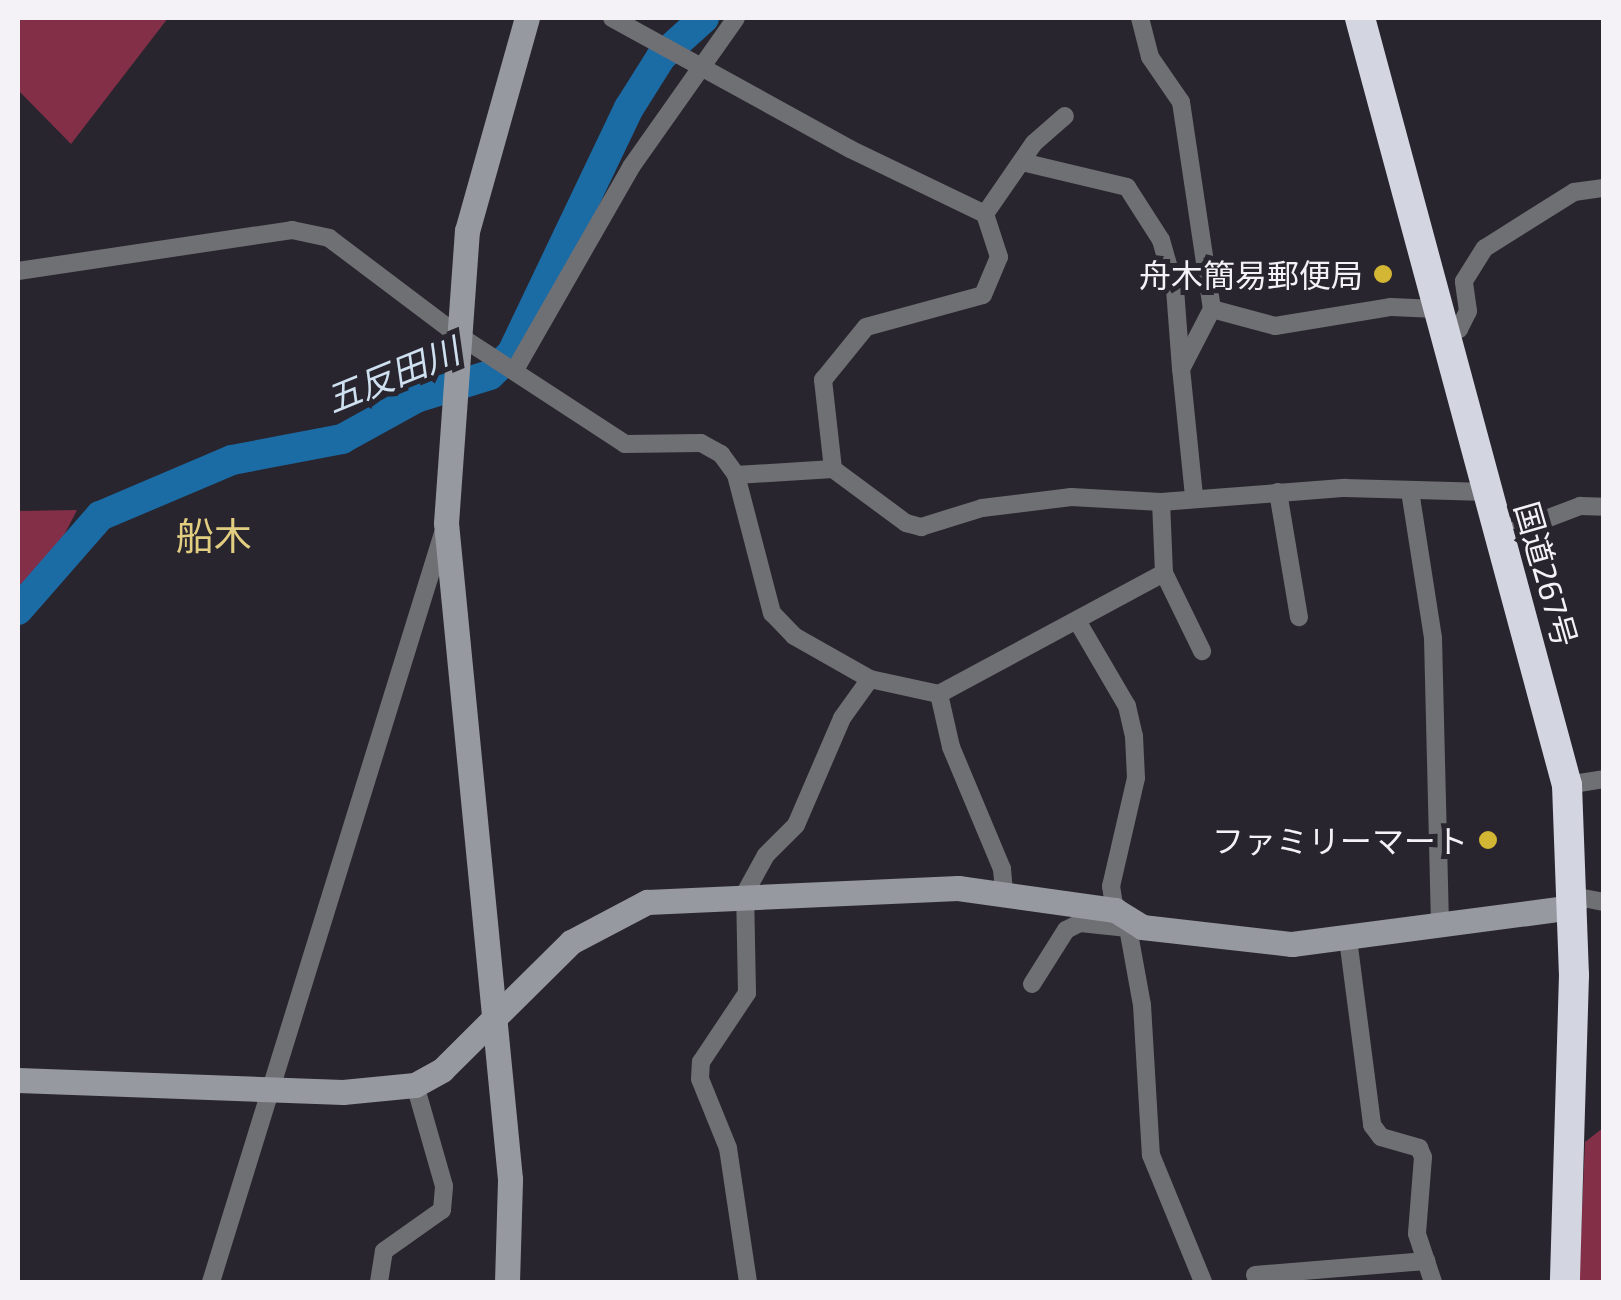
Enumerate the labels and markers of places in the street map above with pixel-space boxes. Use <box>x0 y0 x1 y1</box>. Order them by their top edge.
place label: 舟木簡易郵便局 <box>1139 255 1363 293</box>
marker: 舟木簡易郵便局 <box>1372 263 1394 285</box>
place label: ファミリーマート <box>1212 821 1468 859</box>
marker: ファミリーマート <box>1477 829 1499 851</box>

